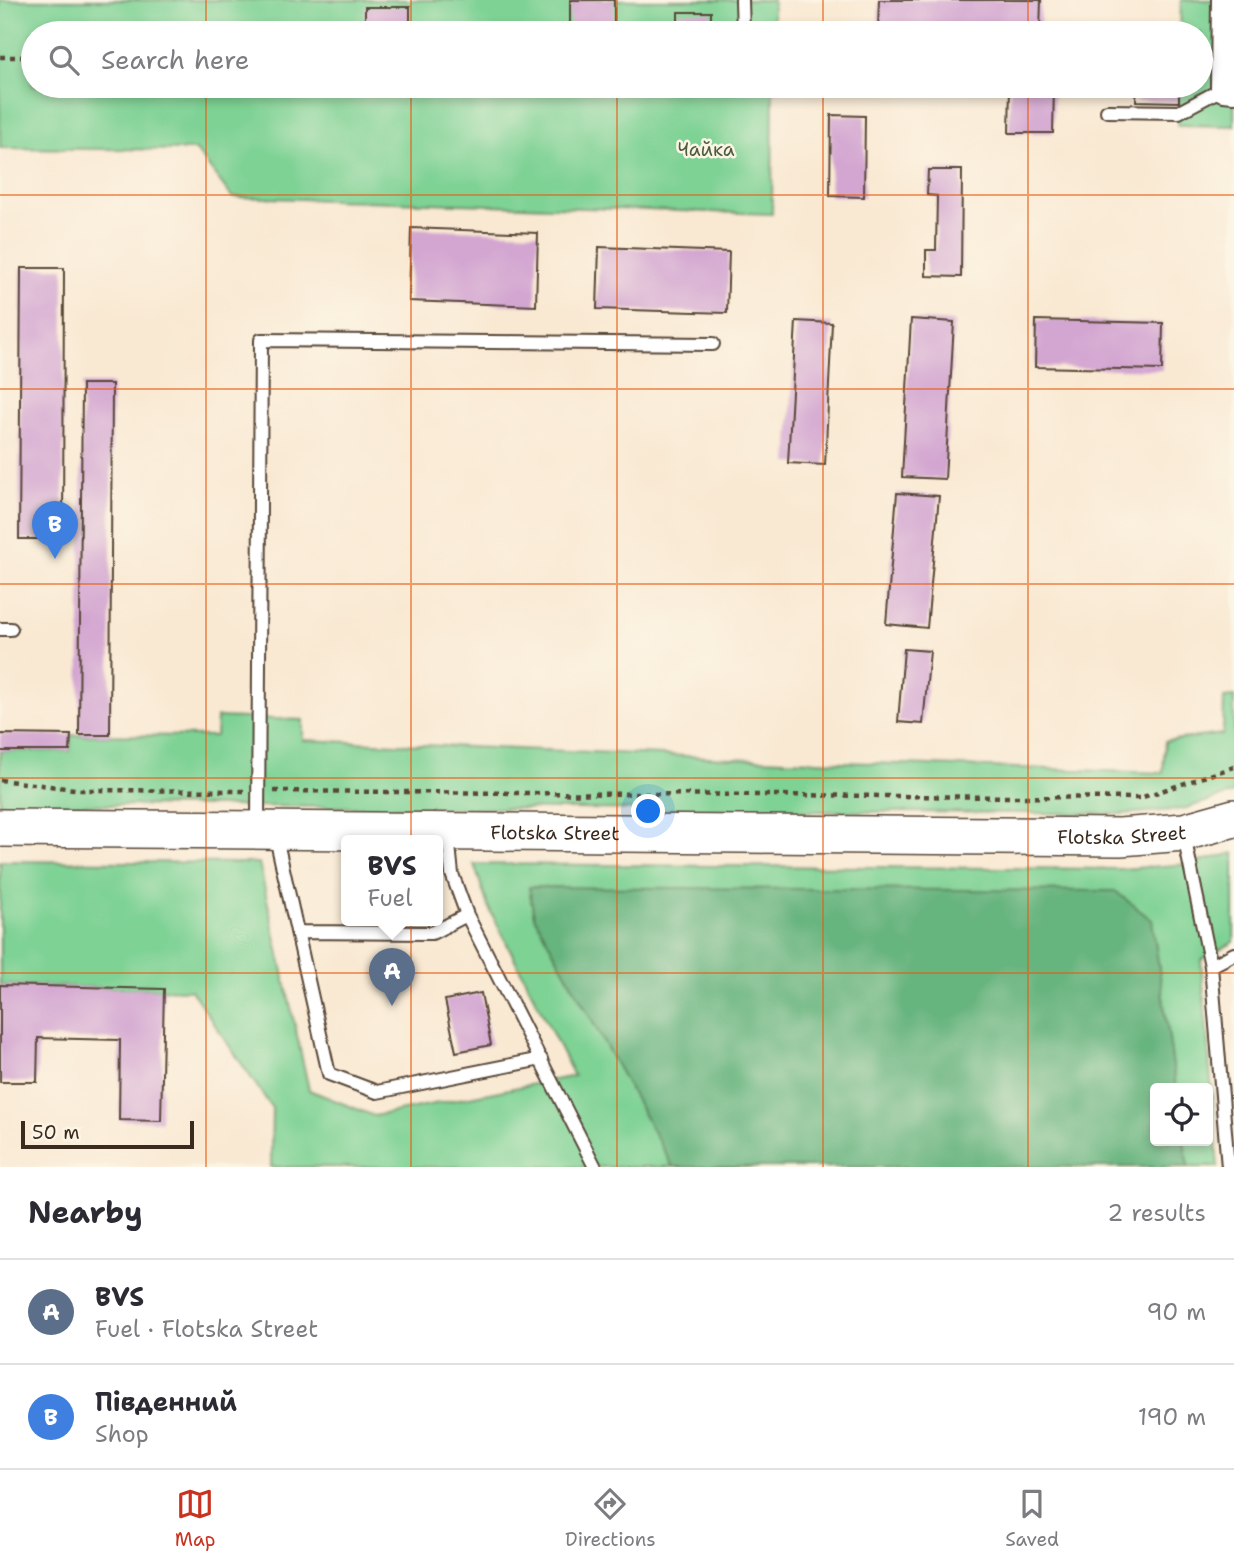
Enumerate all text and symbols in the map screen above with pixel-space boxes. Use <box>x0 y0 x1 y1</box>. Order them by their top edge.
search box <box>21 21 1213 98</box>
icon: search <box>45 41 83 79</box>
text: Search here <box>101 42 250 77</box>
park label: Чайка <box>677 137 735 162</box>
pin: B <box>32 501 78 559</box>
your location <box>631 794 665 828</box>
street label: Flotska Street <box>490 820 620 846</box>
street label: Flotska Street <box>1057 820 1187 850</box>
popup <box>341 835 443 926</box>
text: BVS <box>367 848 417 883</box>
text: Fuel <box>367 883 412 913</box>
pin: A <box>369 948 415 1006</box>
map controls <box>1150 1083 1213 1146</box>
button: locate <box>1150 1083 1213 1146</box>
scale bar <box>21 1118 194 1150</box>
text: 50 m <box>32 1120 80 1145</box>
text: Nearby <box>28 1192 143 1233</box>
text: 2 results <box>1107 1198 1206 1228</box>
text: BVS <box>95 1279 144 1314</box>
text: A <box>42 1297 60 1327</box>
text: 90 m <box>1146 1297 1206 1327</box>
text: Fuel · Flotska Street <box>95 1314 318 1344</box>
text: Південний <box>95 1384 237 1419</box>
text: B <box>44 1402 58 1432</box>
text: 190 m <box>1138 1402 1206 1432</box>
text: Shop <box>95 1419 149 1449</box>
tab: Map <box>175 1485 215 1552</box>
tab: Directions <box>565 1485 656 1552</box>
tab: Saved <box>1005 1485 1059 1552</box>

